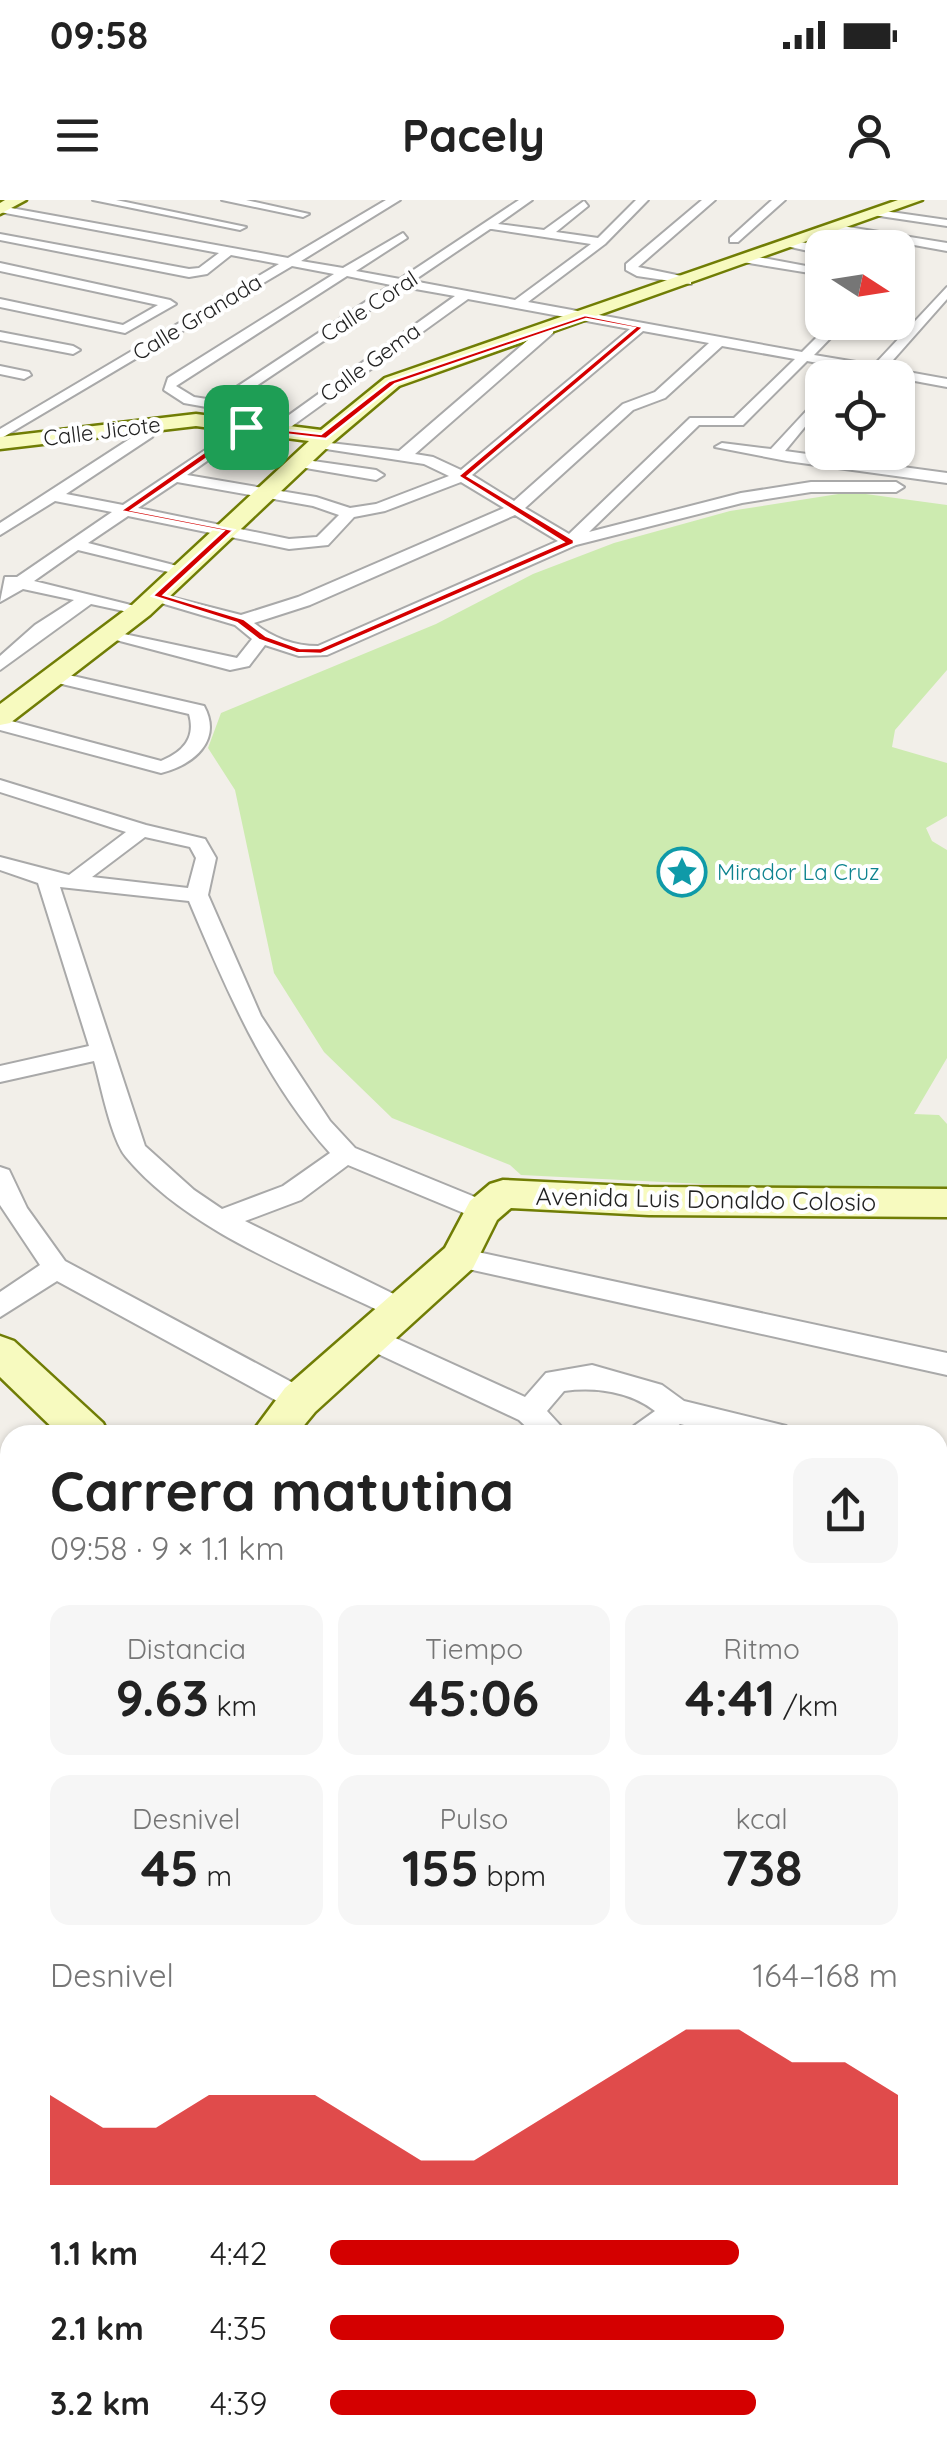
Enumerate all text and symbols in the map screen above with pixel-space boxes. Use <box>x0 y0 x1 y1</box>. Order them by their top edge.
text: 09:58 <box>50 11 148 59</box>
text: Pacely <box>402 107 545 163</box>
icon: menu <box>50 108 105 163</box>
icon: person <box>842 108 897 163</box>
north arrow <box>805 230 915 340</box>
map controls <box>805 230 915 470</box>
street label: Calle Coral <box>315 264 423 348</box>
street label: Calle Granada <box>127 268 267 366</box>
street label: Calle Gema <box>314 316 426 408</box>
button: locate <box>805 360 915 470</box>
pin <box>204 385 289 470</box>
icon: arrive <box>219 400 274 455</box>
street label: Calle Jicote <box>42 410 162 452</box>
place icon: Mirador La Cruz <box>656 846 708 898</box>
place label: Mirador La Cruz <box>717 858 879 886</box>
street label: Avenida Luis Donaldo Colosio <box>535 1180 877 1217</box>
text: Carrera matutina <box>50 1456 514 1525</box>
button: share <box>793 1458 898 1563</box>
text: 09:58 · 9 × 1.1 km <box>50 1528 285 1568</box>
text: Distancia <box>127 1631 246 1666</box>
text: Tiempo <box>425 1631 523 1666</box>
text: Ritmo <box>723 1631 800 1666</box>
text: 9.63 <box>116 1666 209 1729</box>
text: 45:06 <box>409 1666 539 1729</box>
text: 4:41 <box>685 1666 775 1729</box>
text: km <box>209 1688 257 1723</box>
text: /km <box>775 1688 838 1723</box>
text: Desnivel <box>132 1801 241 1836</box>
text: Pulso <box>440 1801 508 1836</box>
text: kcal <box>736 1801 788 1836</box>
text: 45 <box>141 1836 199 1899</box>
text: 155 <box>402 1836 479 1899</box>
text: 738 <box>721 1836 803 1899</box>
text: m <box>199 1858 232 1893</box>
text: bpm <box>479 1858 546 1893</box>
text: Desnivel <box>50 1955 174 1995</box>
text: 164–168 m <box>753 1955 898 1995</box>
text: 1.1 km <box>50 2233 138 2273</box>
text: 4:42 <box>210 2233 267 2273</box>
text: 2.1 km <box>50 2308 144 2348</box>
text: 4:35 <box>210 2308 267 2348</box>
text: 3.2 km <box>50 2383 150 2423</box>
text: 4:39 <box>210 2383 267 2423</box>

